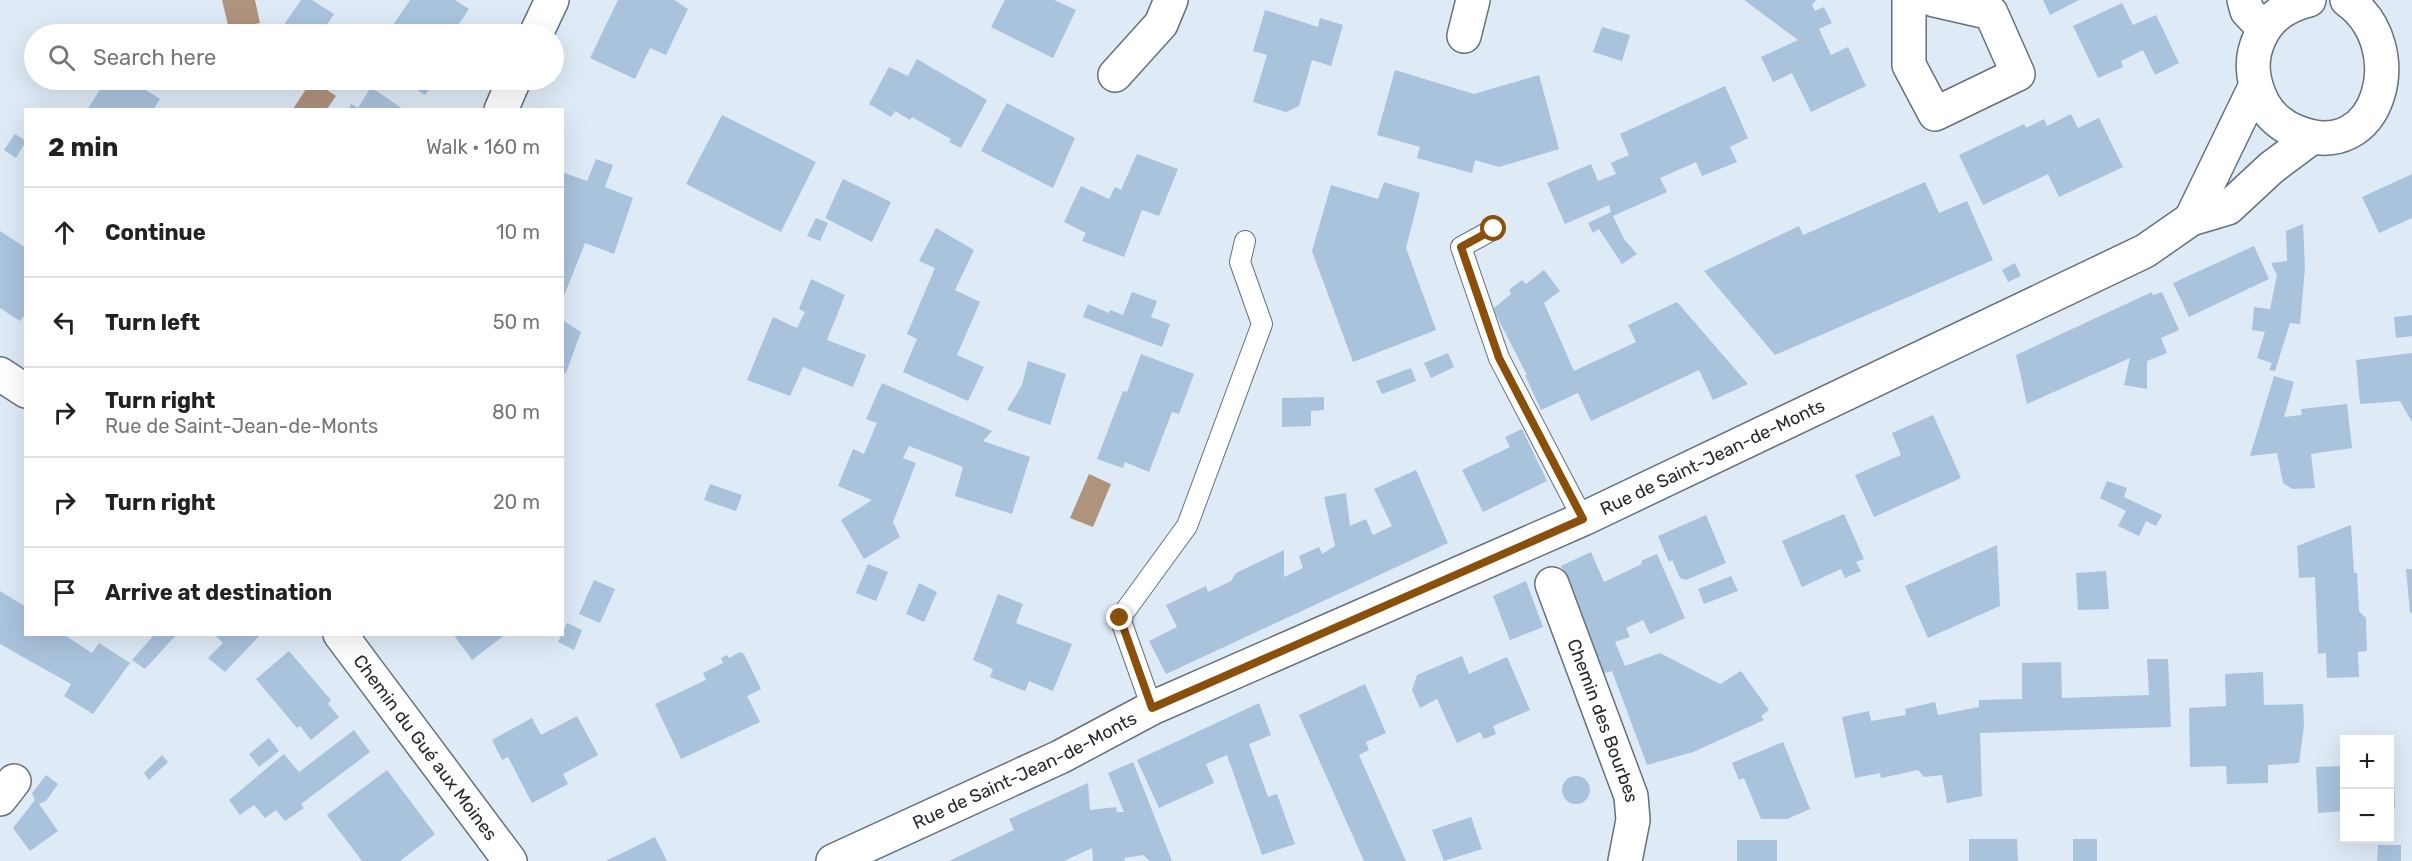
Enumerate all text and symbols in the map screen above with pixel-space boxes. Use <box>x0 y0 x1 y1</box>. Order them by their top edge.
search box <box>24 24 564 90</box>
icon: search <box>45 41 78 74</box>
text: Search here <box>93 44 216 71</box>
text: 2 min <box>48 132 118 163</box>
text: Walk · 160 m <box>426 135 540 159</box>
route start <box>1480 215 1506 241</box>
icon: ahead <box>48 216 81 249</box>
text: Continue <box>105 219 206 246</box>
text: 10 m <box>496 220 540 244</box>
icon: left <box>48 306 81 339</box>
text: Turn left <box>105 309 200 336</box>
text: 50 m <box>493 310 540 334</box>
text: Turn right <box>105 387 215 414</box>
street label: Rue de Saint-Jean-de-Monts <box>1597 394 1828 520</box>
icon: right <box>48 396 81 429</box>
text: 80 m <box>492 400 540 424</box>
text: Rue de Saint-Jean-de-Monts <box>105 414 378 438</box>
icon: right <box>48 486 81 519</box>
text: Turn right <box>105 489 215 516</box>
text: 20 m <box>493 490 540 514</box>
icon: arrive <box>48 576 81 609</box>
text: Arrive at destination <box>105 579 332 606</box>
route end <box>1106 604 1132 630</box>
street label: Chemin des Bourbes <box>1562 636 1642 803</box>
street label: Chemin du Gué aux Moines <box>348 650 502 845</box>
street label: Rue de Saint-Jean-de-Monts <box>909 707 1141 834</box>
map controls <box>2340 735 2394 843</box>
button: + <box>2340 735 2394 789</box>
button: − <box>2340 789 2394 843</box>

